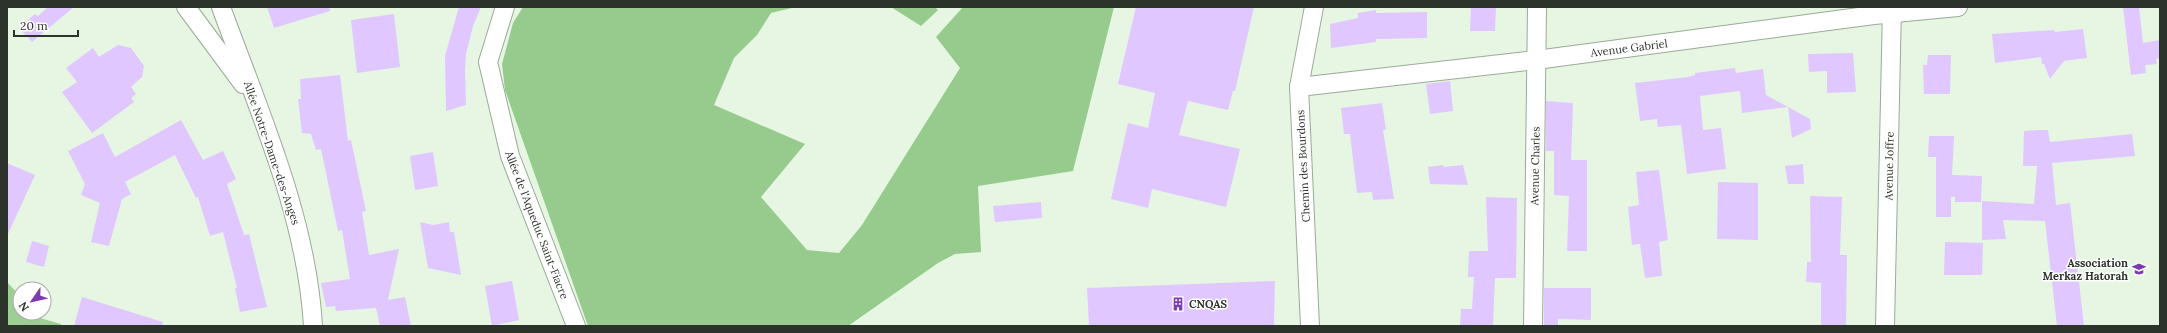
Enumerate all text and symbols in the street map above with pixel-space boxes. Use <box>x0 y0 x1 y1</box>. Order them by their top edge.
scale bar <box>14 12 78 38</box>
text: 20 m <box>20 18 48 33</box>
street label: Avenue Gabriel <box>1589 36 1668 60</box>
street label: Allée Notre-Dame-des-Anges <box>240 78 303 227</box>
street label: Chemin des Bourdons <box>1293 109 1313 223</box>
street label: Avenue Charles <box>1527 126 1543 207</box>
street label: Avenue Joffre <box>1881 131 1897 202</box>
street label: Allée de l'Aqueduc Saint-Fiacre <box>502 148 572 301</box>
place label: Association Merkaz Hatorah <box>2043 256 2128 283</box>
school or university icon: Association Merkaz Hatorah <box>2131 261 2147 277</box>
north arrow <box>12 281 52 321</box>
building icon: CNQAS <box>1170 296 1186 312</box>
place label: CNQAS <box>1189 297 1228 311</box>
text: N <box>15 299 32 314</box>

